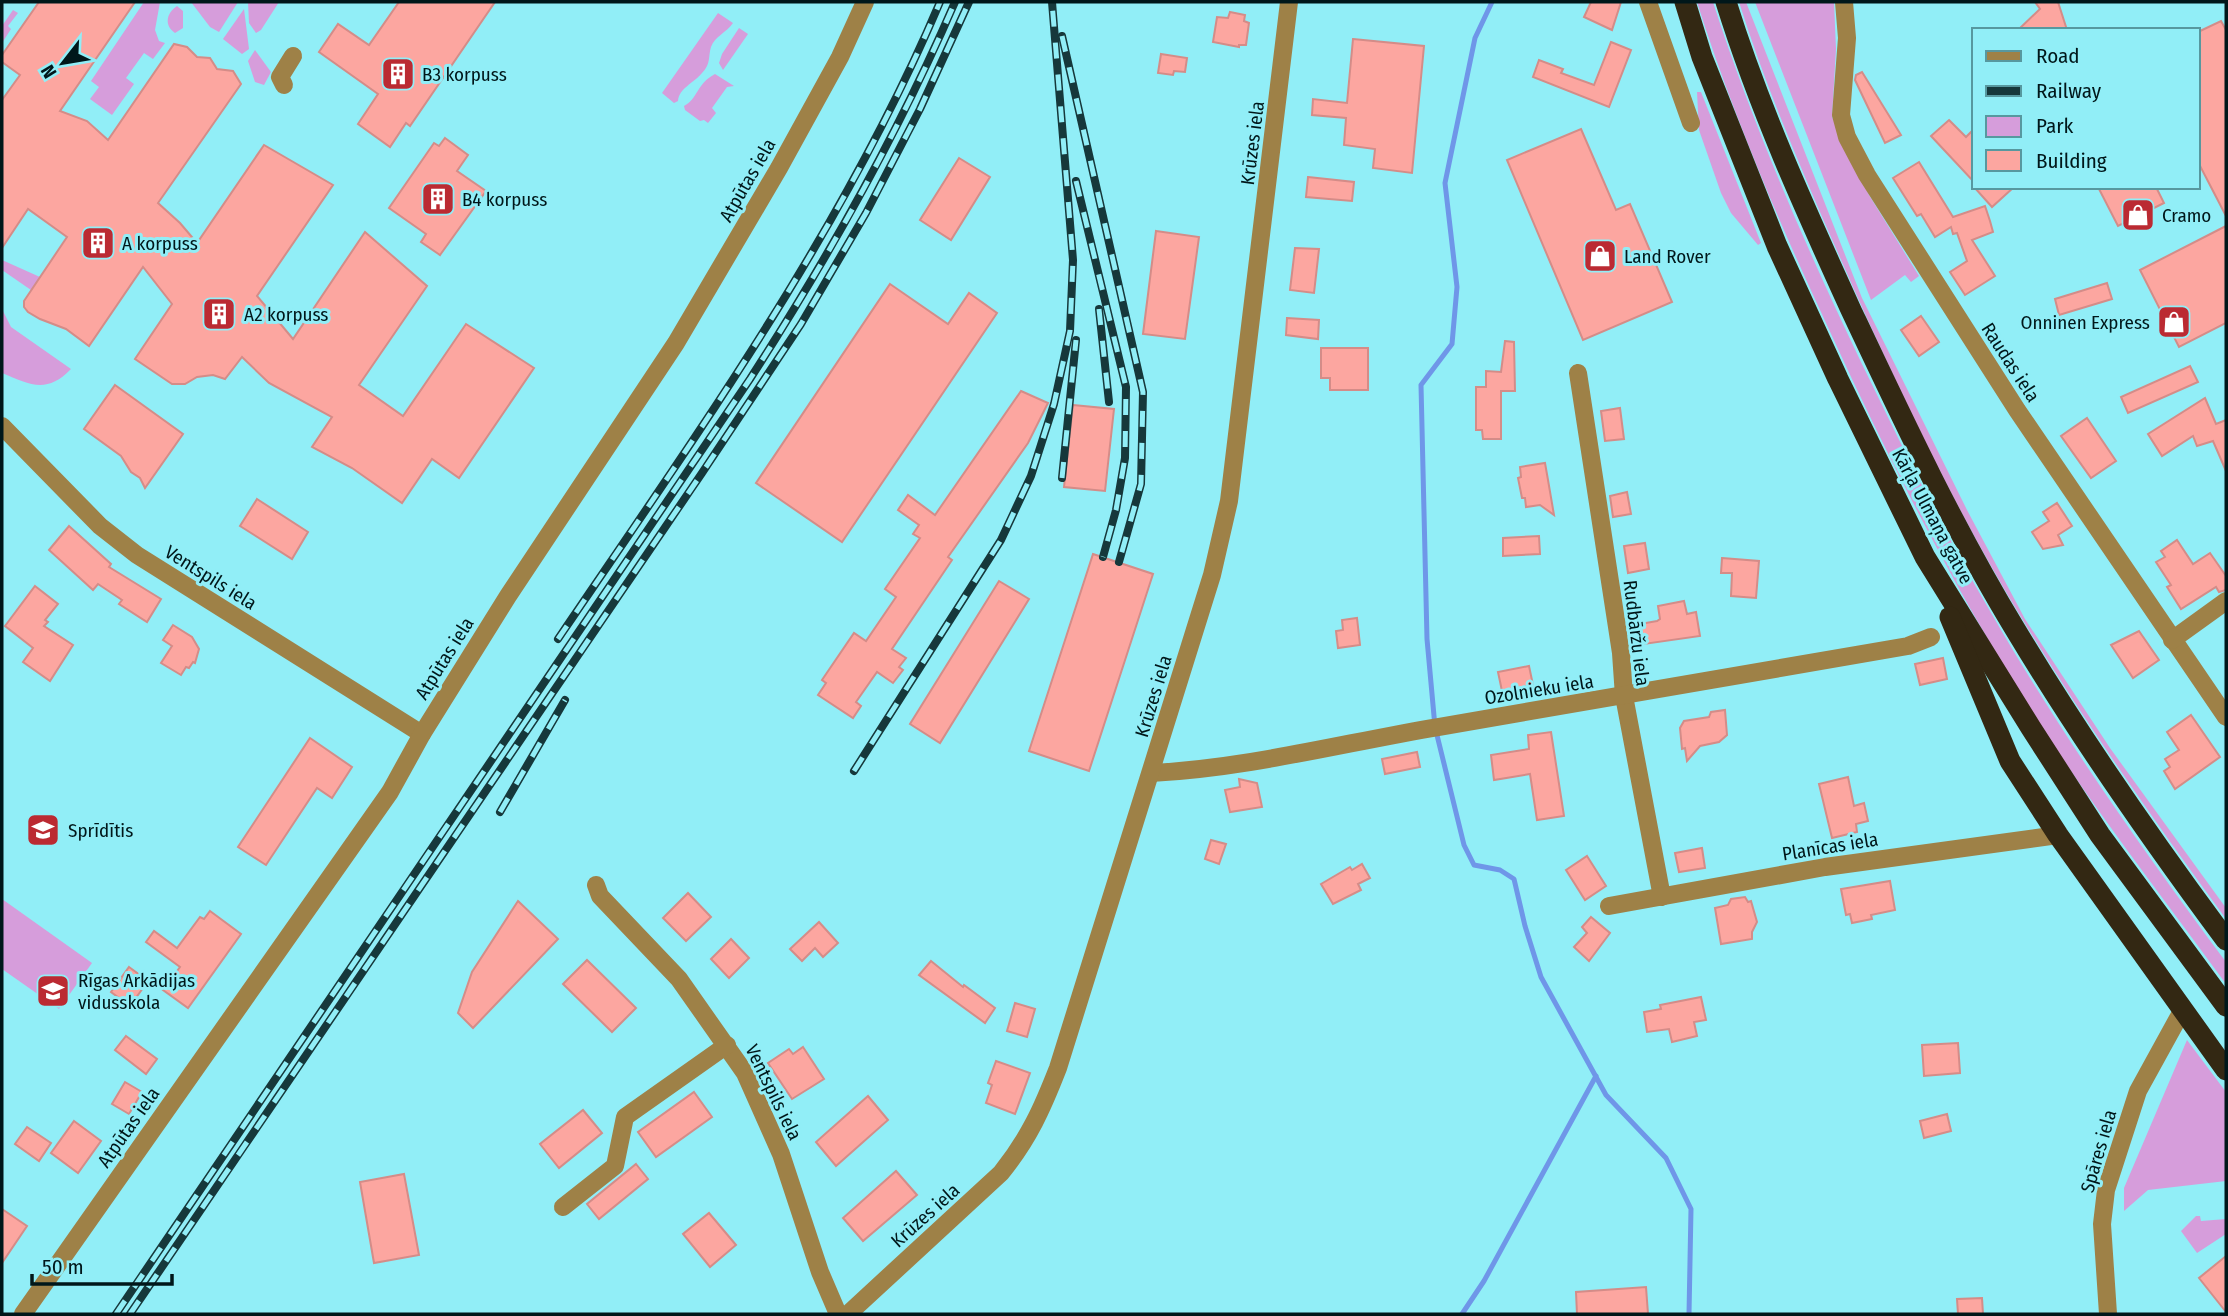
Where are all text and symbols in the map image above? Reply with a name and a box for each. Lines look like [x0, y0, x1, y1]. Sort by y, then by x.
north arrow [28, 28, 98, 98]
legend [1972, 28, 2200, 189]
text: Road [2036, 43, 2080, 69]
building icon: B3 korpuss [379, 55, 417, 93]
text: N [36, 61, 62, 82]
place label: B3 korpuss [422, 63, 507, 86]
text: Railway [2036, 78, 2102, 104]
street label: Krūzes iela [1236, 100, 1269, 186]
text: Park [2036, 113, 2074, 139]
street label: Atpūtas iela [714, 134, 781, 226]
text: Building [2036, 148, 2107, 174]
building icon: B4 korpuss [419, 180, 457, 218]
place label: B4 korpuss [462, 188, 547, 211]
shop icon: Cramo [2119, 196, 2157, 234]
place label: Cramo [2162, 204, 2211, 227]
building icon: A korpuss [79, 224, 117, 262]
place label: A korpuss [122, 232, 198, 255]
shop icon: Land Rover [1581, 237, 1619, 275]
place label: Land Rover [1624, 245, 1711, 268]
building icon: A2 korpuss [200, 295, 238, 333]
place label: A2 korpuss [244, 303, 328, 326]
shop icon: Onninen Express [2155, 303, 2193, 341]
place label: Onninen Express [2021, 311, 2150, 334]
street label: Raudas iela [1976, 318, 2045, 406]
street label: Kārļa Ulmaņa gatve [1887, 444, 1978, 588]
street label: Ventspils iela [161, 540, 261, 615]
street label: Rudbāržu iela [1619, 579, 1654, 687]
street label: Atpūtas iela [410, 613, 479, 704]
street label: Krūzes iela [1130, 652, 1177, 740]
street label: Ozolnieku iela [1483, 670, 1595, 709]
school or university icon: Sprīdītis [24, 811, 62, 849]
place label: Sprīdītis [68, 819, 133, 842]
street label: Planīcas iela [1780, 828, 1880, 865]
place label: Rīgas Arkādijas vidusskola [78, 969, 195, 1014]
school or university icon: Rīgas Arkādijas vidusskola [34, 972, 72, 1010]
street label: Ventspils iela [740, 1041, 807, 1144]
street label: Atpūtas iela [92, 1083, 164, 1172]
street label: Spāres iela [2076, 1107, 2121, 1195]
street label: Krūzes iela [886, 1179, 964, 1252]
scale bar [32, 1242, 172, 1286]
text: 50 m [42, 1254, 84, 1280]

